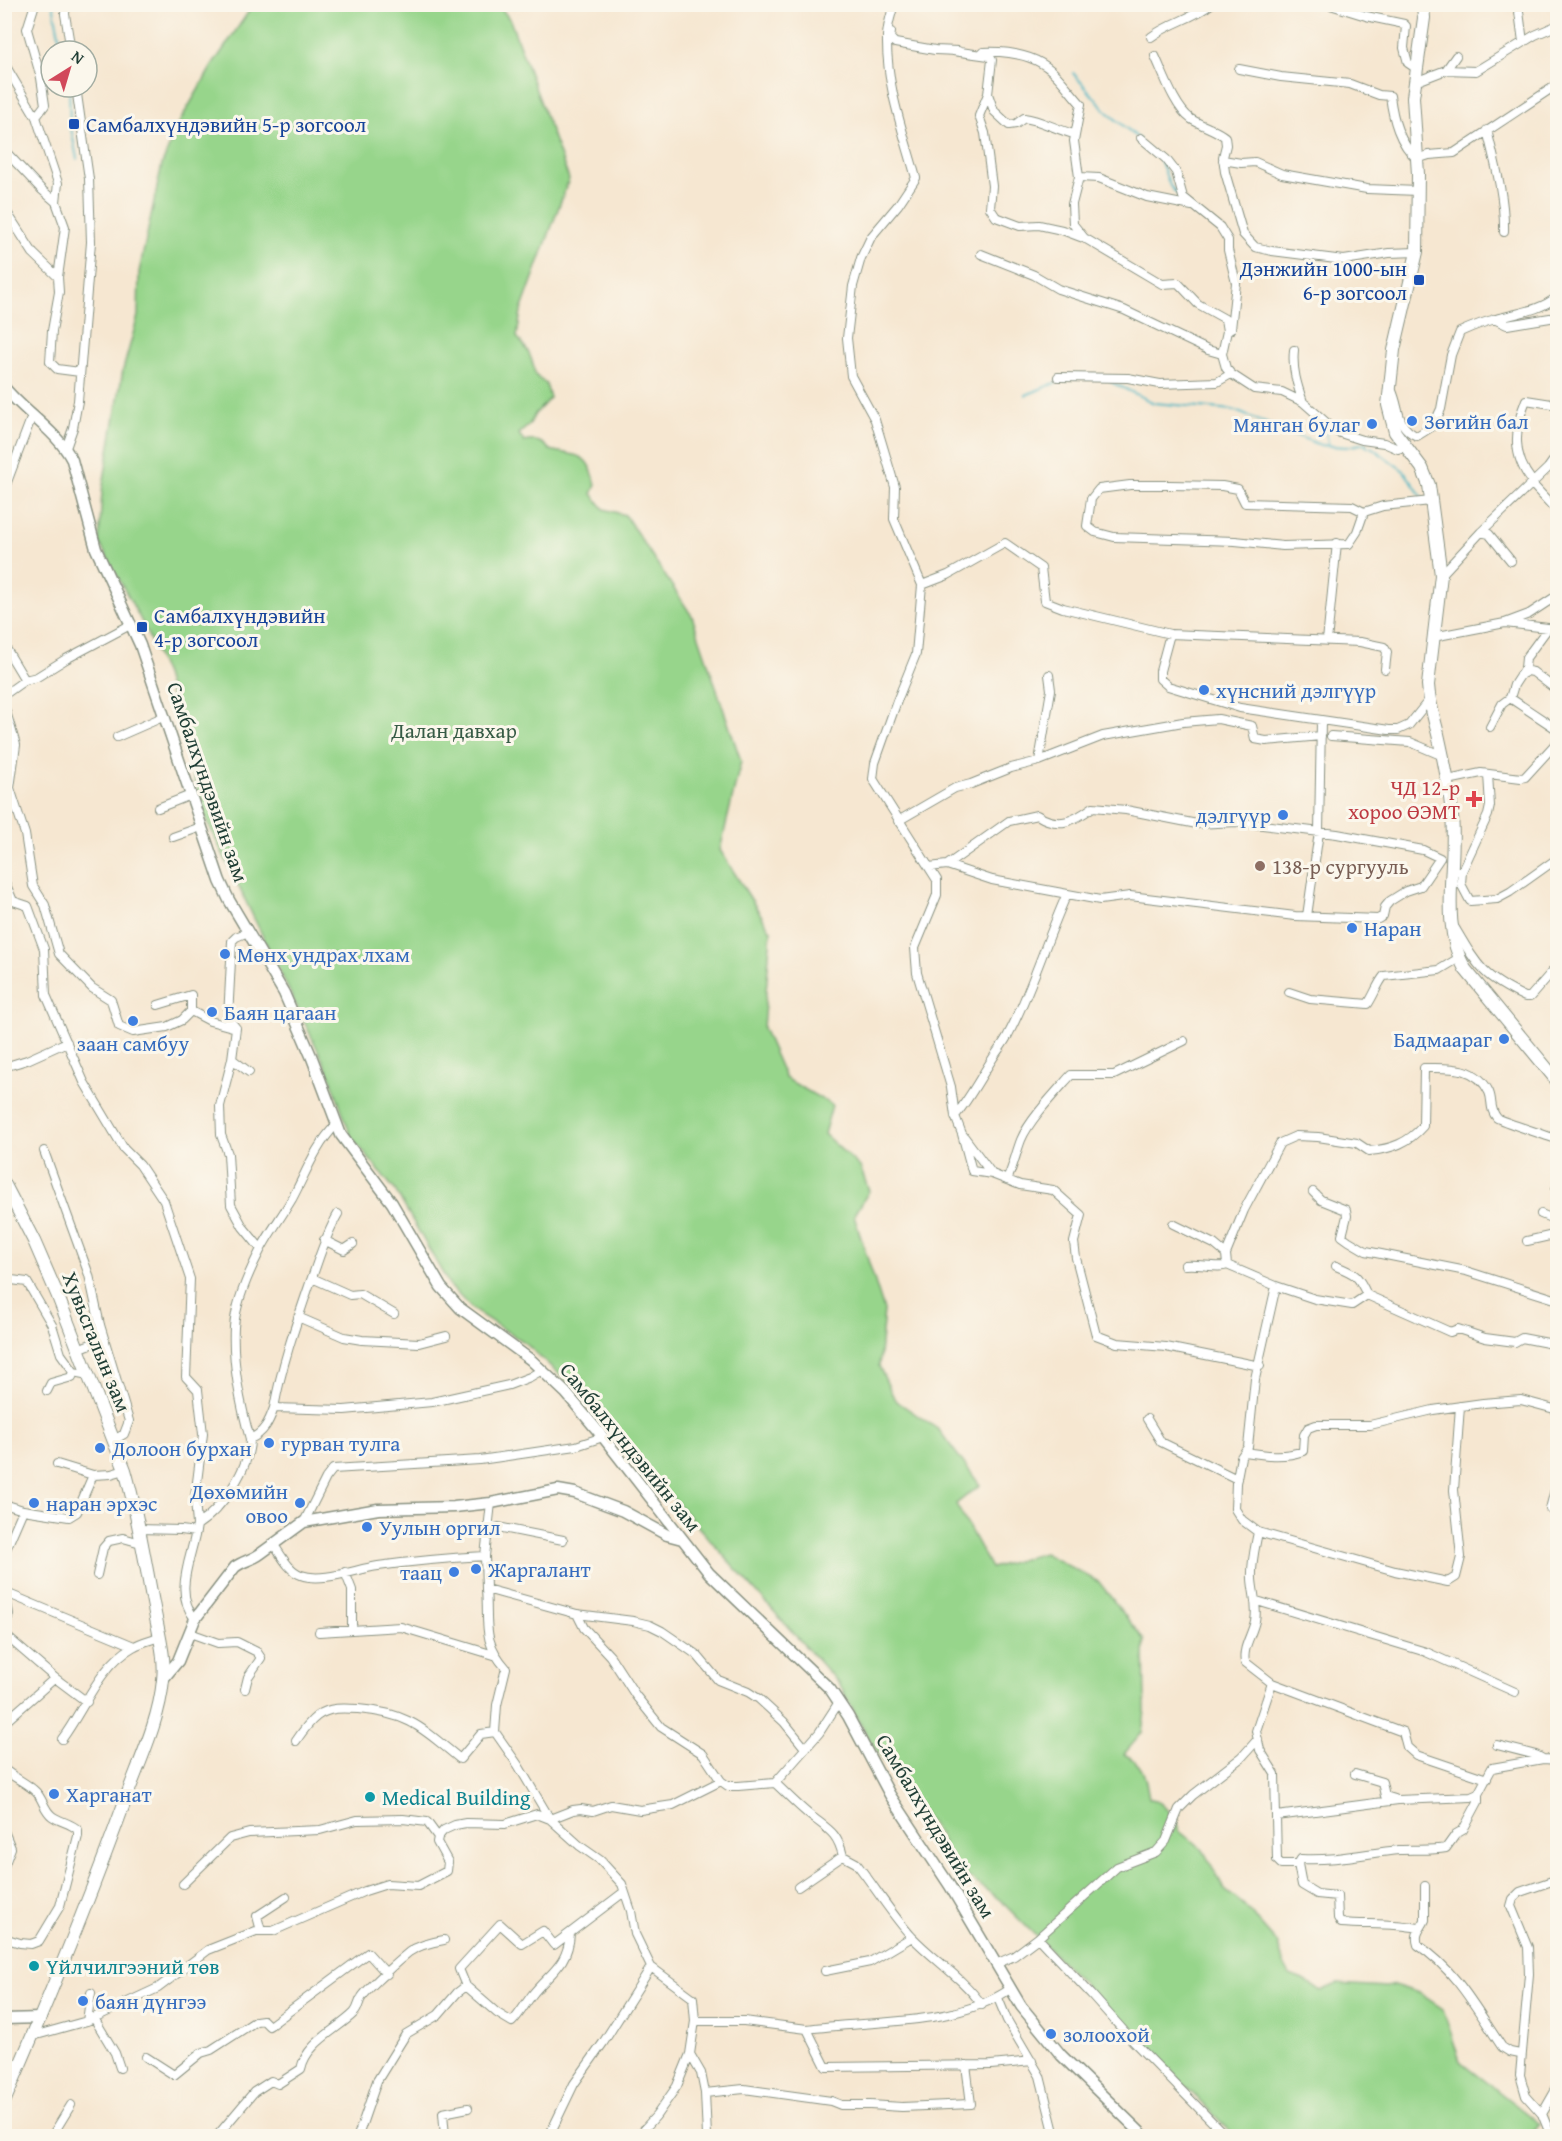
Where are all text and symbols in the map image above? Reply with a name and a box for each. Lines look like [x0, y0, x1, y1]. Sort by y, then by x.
north arrow [39, 39, 99, 99]
text: N [67, 44, 90, 70]
place label: Самбалхүндэвийн 5-р зогсоол [86, 109, 367, 140]
marker: Самбалхүндэвийн 5-р зогсоол [67, 117, 81, 131]
place label: Дэнжийн 1000-ын 6-р зогсоол [1239, 253, 1407, 308]
marker: Дэнжийн 1000-ын 6-р зогсоол [1412, 273, 1426, 287]
place label: Зөгийн бал [1424, 406, 1529, 437]
place label: Мянган булаг [1233, 409, 1360, 440]
marker: Зөгийн бал [1405, 414, 1419, 428]
marker: Мянган булаг [1365, 417, 1379, 431]
place label: Самбалхүндэвийн 4-р зогсоол [154, 600, 325, 655]
marker: Самбалхүндэвийн 4-р зогсоол [135, 620, 149, 634]
place label: хүнсний дэлгүүр [1216, 675, 1376, 706]
street label: Самбалхүндэвийн зам [159, 678, 257, 886]
marker: хүнсний дэлгүүр [1197, 683, 1211, 697]
park label: Далан давхар [390, 715, 517, 746]
place label: ЧД 12-р хороо ӨЭМТ [1348, 772, 1460, 827]
marker: ЧД 12-р хороо ӨЭМТ [1465, 790, 1483, 808]
place label: дэлгүүр [1196, 800, 1271, 831]
marker: дэлгүүр [1276, 808, 1290, 822]
place label: 138-р сургууль [1272, 851, 1409, 882]
marker: 138-р сургууль [1253, 859, 1267, 873]
place label: Наран [1364, 913, 1421, 944]
marker: Наран [1345, 921, 1359, 935]
place label: Мөнх ундрах лхам [237, 939, 410, 970]
marker: Мөнх ундрах лхам [218, 947, 232, 961]
place label: Баян цагаан [224, 997, 336, 1028]
marker: Баян цагаан [205, 1005, 219, 1019]
marker: заан самбуу [126, 1014, 140, 1028]
place label: Бадмаараг [1393, 1024, 1492, 1055]
place label: заан самбуу [77, 1028, 189, 1059]
marker: Бадмаараг [1497, 1032, 1511, 1046]
street label: Хувьсгалын зам [55, 1267, 139, 1417]
street label: Самбалхүндэвийн зам [553, 1356, 709, 1538]
place label: гурван тулга [281, 1428, 400, 1459]
place label: Долоон бурхан [111, 1433, 252, 1464]
marker: гурван тулга [262, 1436, 276, 1450]
marker: Долоон бурхан [93, 1441, 107, 1455]
place label: Дөхөмийн овоо [189, 1476, 288, 1531]
place label: наран эрхэс [46, 1488, 157, 1519]
marker: наран эрхэс [27, 1496, 41, 1510]
marker: Дөхөмийн овоо [293, 1496, 307, 1510]
place label: Уулын оргил [379, 1512, 501, 1543]
marker: Уулын оргил [360, 1520, 374, 1534]
place label: Жаргалант [487, 1554, 591, 1585]
place label: таац [400, 1557, 442, 1588]
marker: Жаргалант [469, 1562, 483, 1576]
marker: таац [447, 1565, 461, 1579]
street label: Самбалхүндэвийн зам [869, 1728, 1003, 1924]
place label: Харганат [66, 1779, 152, 1810]
place label: Medical Building [382, 1782, 531, 1813]
marker: Харганат [47, 1787, 61, 1801]
marker: Medical Building [363, 1790, 377, 1804]
place label: Үйлчилгээний төв [46, 1951, 219, 1982]
marker: Үйлчилгээний төв [27, 1959, 41, 1973]
place label: баян дүнгээ [95, 1986, 207, 2017]
marker: баян дүнгээ [76, 1994, 90, 2008]
place label: золоохой [1063, 2019, 1150, 2050]
marker: золоохой [1044, 2027, 1058, 2041]

